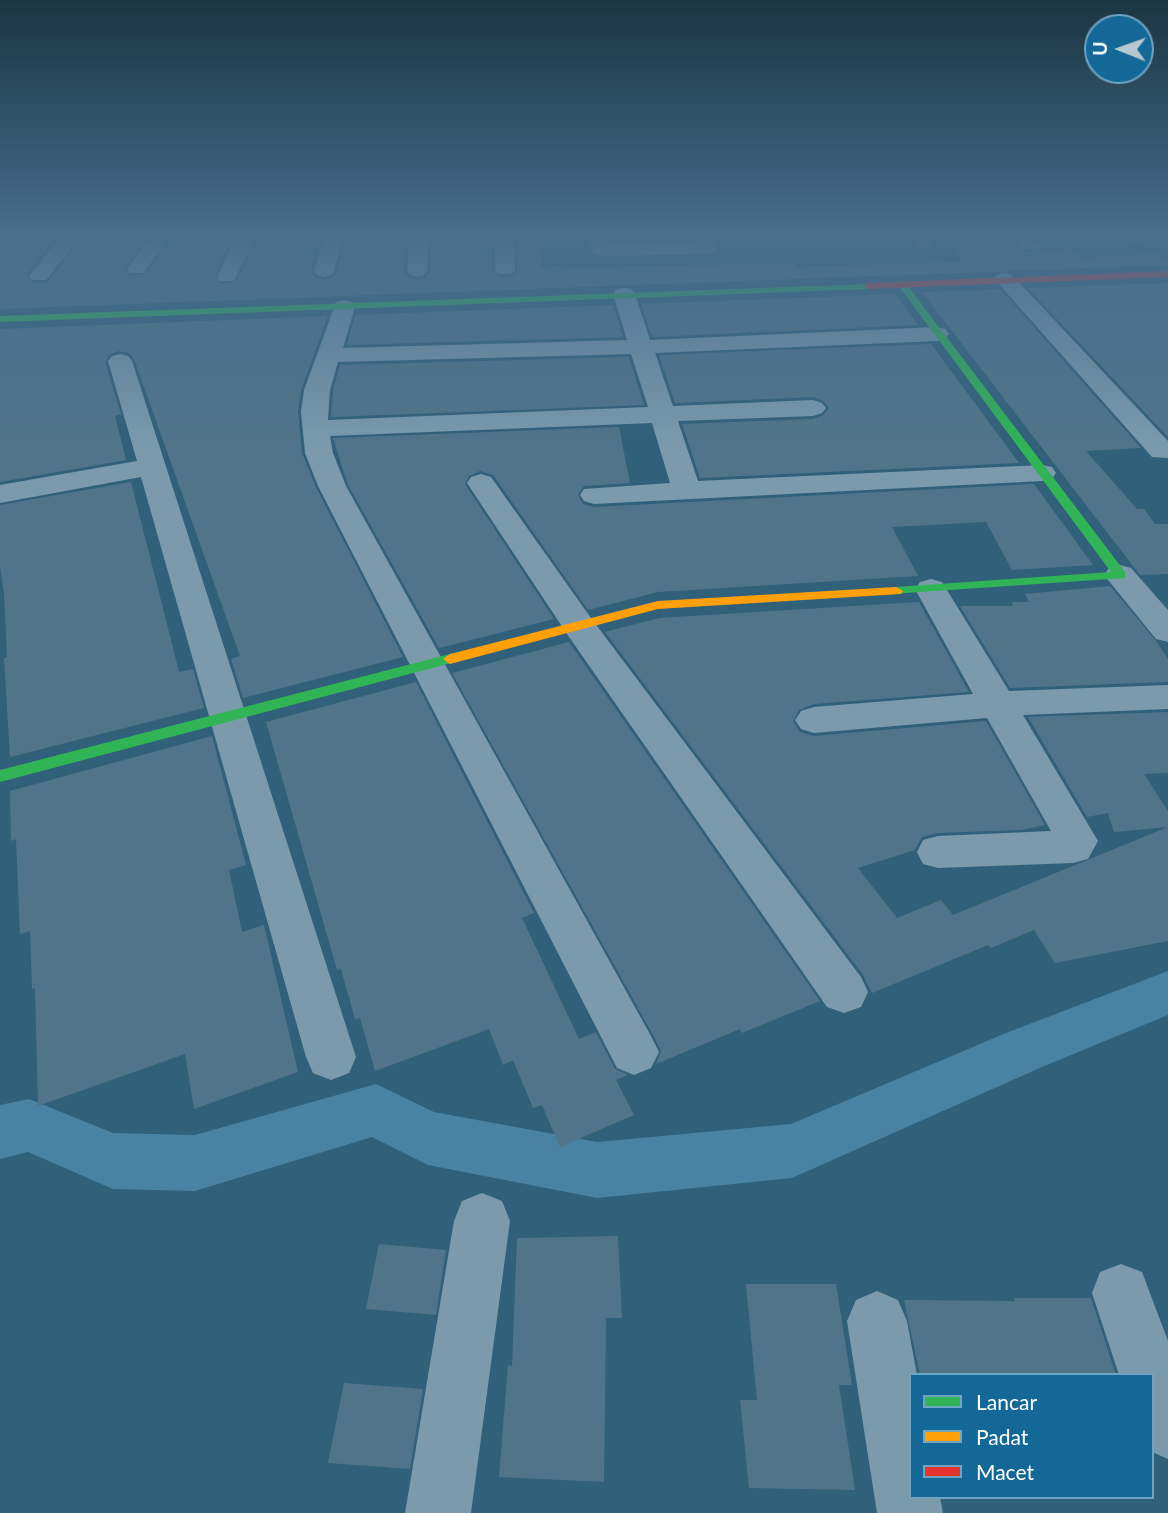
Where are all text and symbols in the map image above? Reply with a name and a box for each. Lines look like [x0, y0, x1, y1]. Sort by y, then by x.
north arrow [1084, 14, 1154, 84]
text: U [1088, 41, 1111, 56]
legend [909, 1373, 1154, 1499]
text: Lancar [976, 1389, 1037, 1414]
text: Padat [976, 1424, 1028, 1449]
text: Macet [976, 1459, 1034, 1484]

